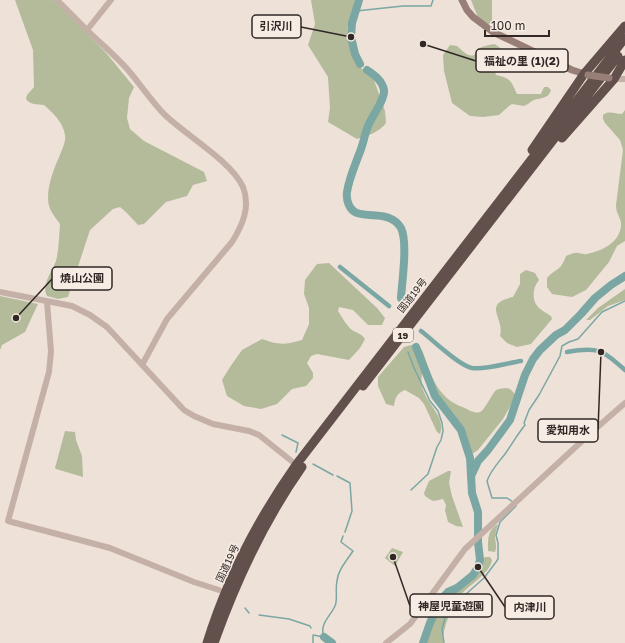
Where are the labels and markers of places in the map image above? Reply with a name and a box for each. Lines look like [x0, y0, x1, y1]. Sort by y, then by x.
callout: 引沢川 [252, 15, 301, 38]
callout: 福祉の里 (1)(2) [476, 49, 568, 72]
callout: 焼山公園 [52, 267, 112, 290]
callout: 愛知用水 [538, 419, 598, 442]
callout: 神屋児童遊園 [410, 594, 492, 617]
callout: 内津川 [505, 596, 554, 619]

